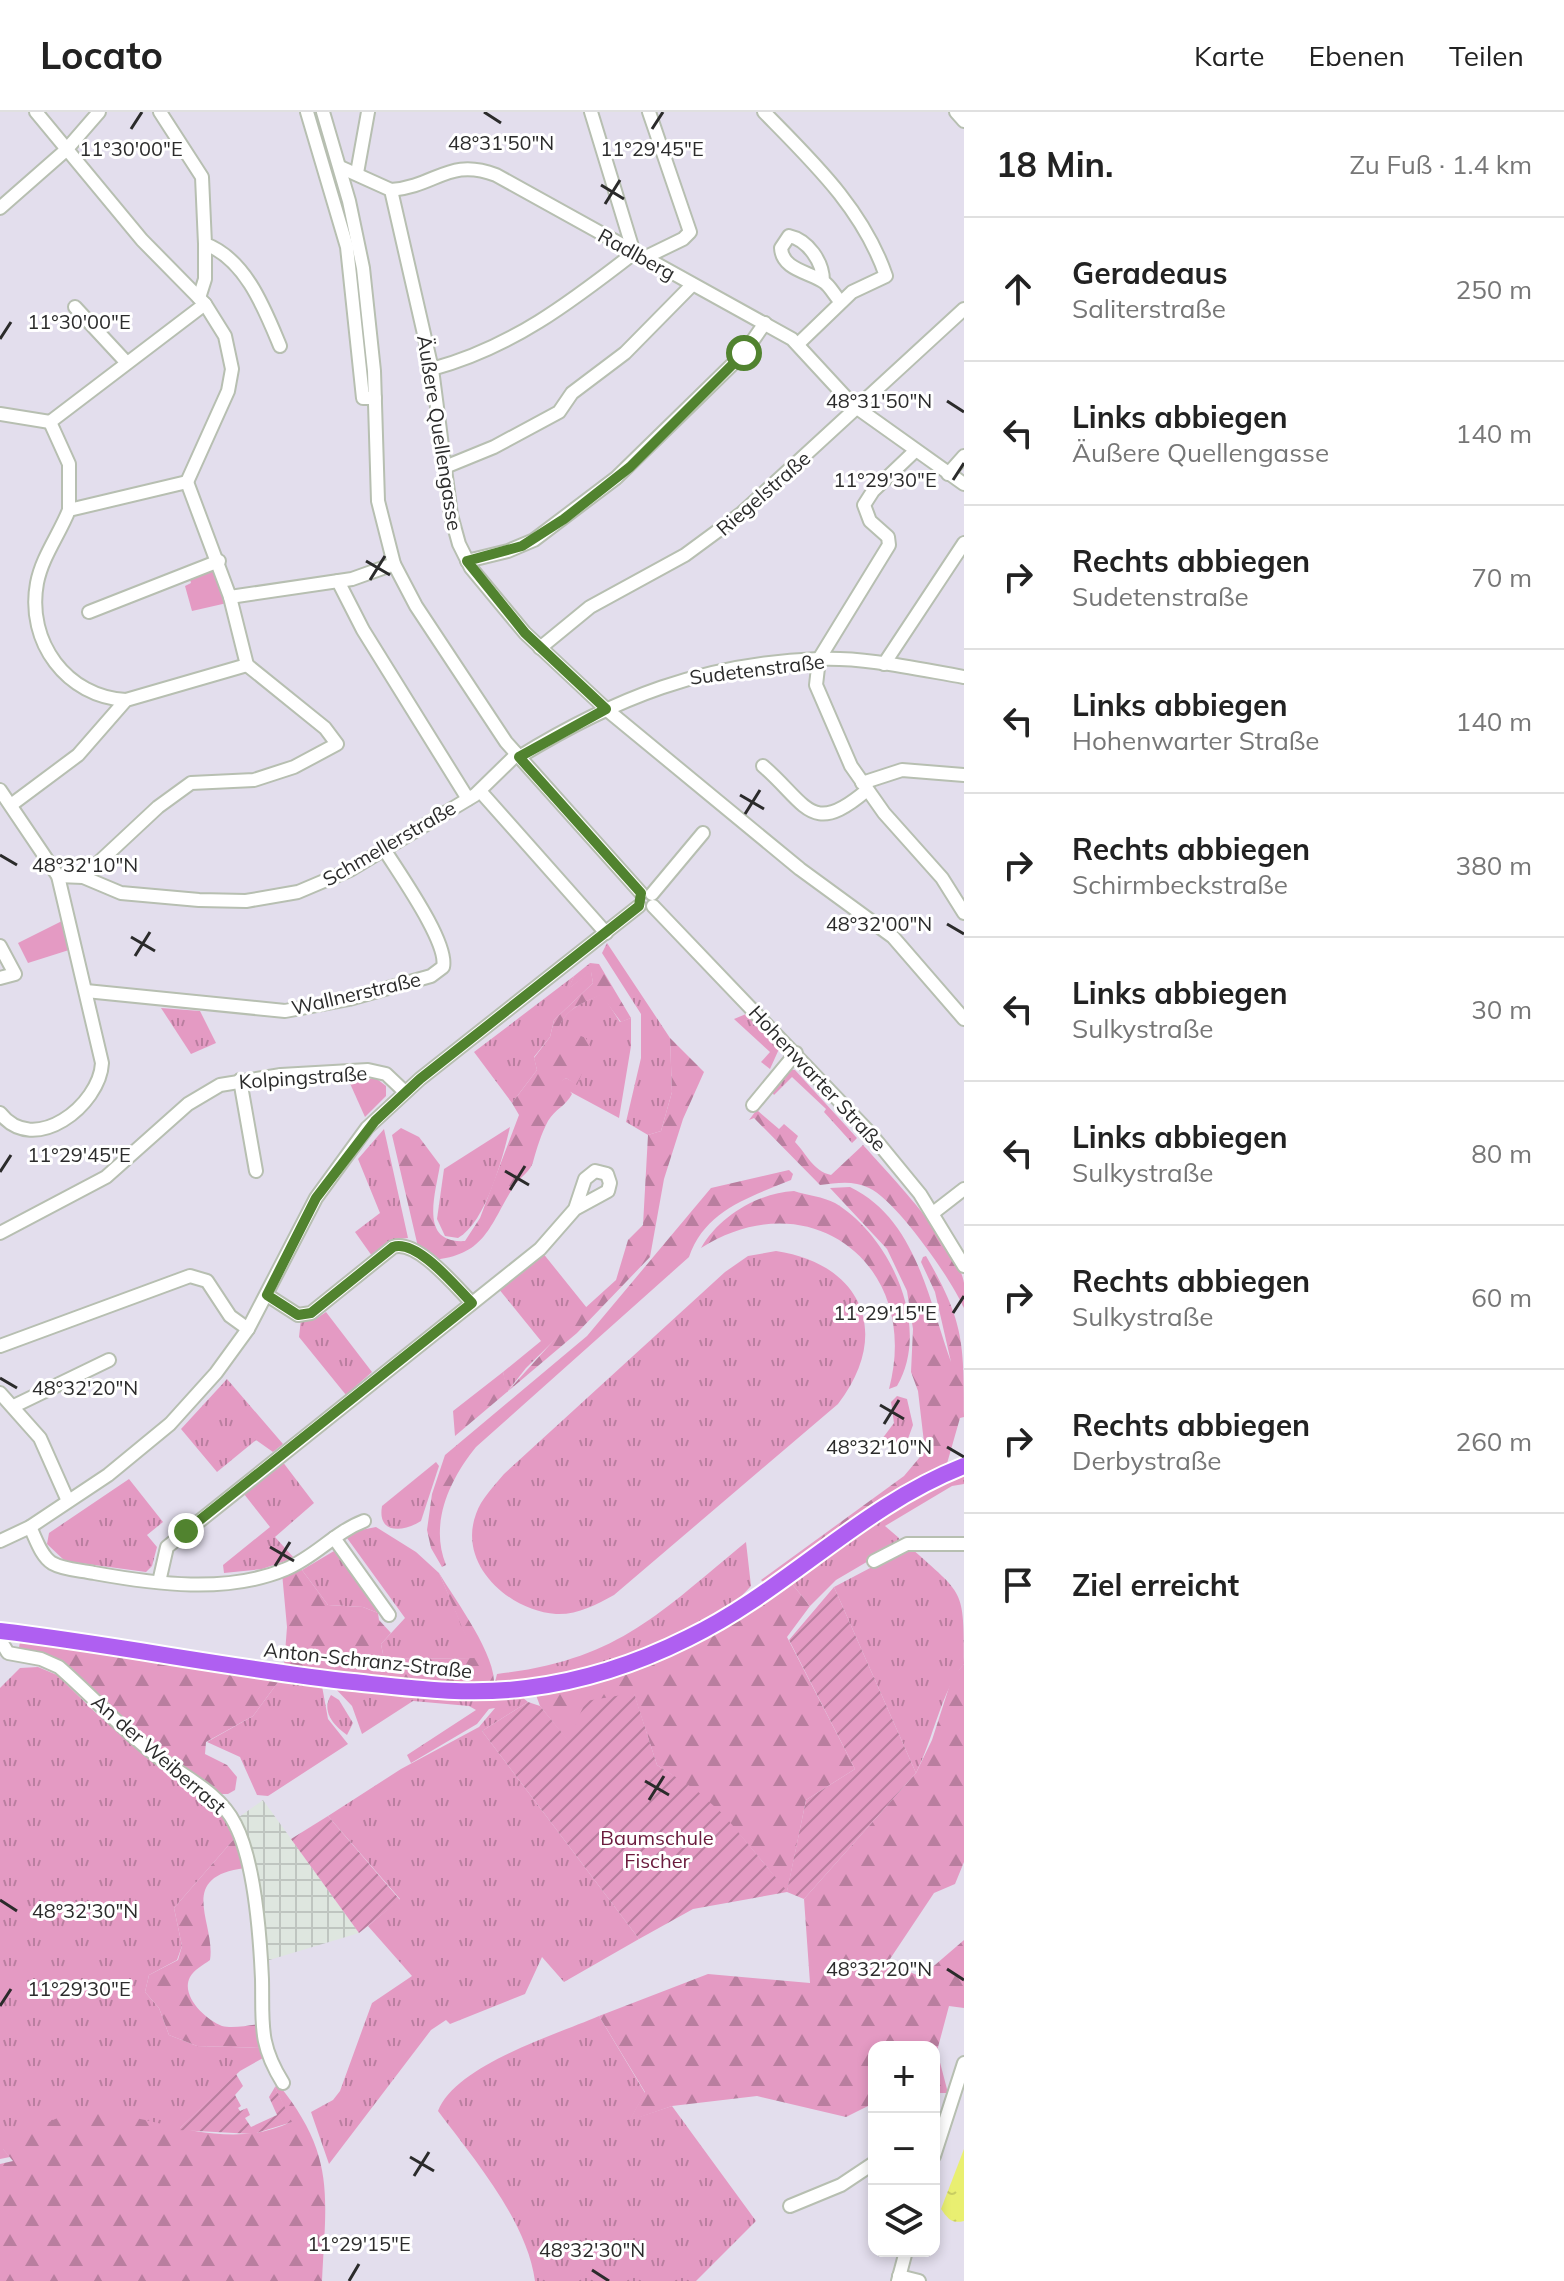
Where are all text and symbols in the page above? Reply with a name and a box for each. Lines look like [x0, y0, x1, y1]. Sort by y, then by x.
text: Locato [40, 31, 163, 79]
text: Karte [1194, 38, 1264, 73]
text: Ebenen [1308, 38, 1405, 73]
text: Teilen [1449, 38, 1524, 73]
text: 48°31'50"N [448, 130, 554, 155]
text: 11°30'00"E [79, 136, 183, 161]
text: 11°29'45"E [600, 136, 704, 161]
text: 18 Min. [996, 143, 1114, 186]
text: Zu Fuß · 1.4 km [1349, 148, 1532, 181]
street label: Radlberg [594, 223, 680, 285]
text: Geradeaus [1072, 254, 1227, 292]
icon: ahead [996, 267, 1040, 311]
text: 250 m [1456, 273, 1532, 306]
text: Saliterstraße [1072, 292, 1226, 325]
text: 11°30'00"E [27, 309, 131, 334]
street label: Äußere Quellengasse [412, 333, 468, 533]
route start [726, 335, 762, 371]
text: 48°31'50"N [826, 388, 932, 413]
text: Links abbiegen [1072, 398, 1288, 436]
icon: left [996, 411, 1040, 455]
text: 140 m [1456, 417, 1532, 450]
text: Äußere Quellengasse [1072, 436, 1329, 469]
street label: Riegelstraße [711, 445, 815, 541]
text: 11°29'30"E [833, 467, 937, 492]
text: Rechts abbiegen [1072, 542, 1310, 580]
icon: right [996, 555, 1040, 599]
text: 70 m [1471, 561, 1532, 594]
text: Sudetenstraße [1072, 580, 1249, 613]
street label: Sudetenstraße [688, 648, 826, 690]
text: Links abbiegen [1072, 686, 1288, 724]
icon: left [996, 699, 1040, 743]
text: 140 m [1456, 705, 1532, 738]
text: Hohenwarter Straße [1072, 724, 1319, 757]
street label: Schmellerstraße [318, 795, 460, 891]
text: Rechts abbiegen [1072, 830, 1310, 868]
icon: right [996, 843, 1040, 887]
text: 380 m [1456, 849, 1532, 882]
text: 48°32'10"N [32, 852, 138, 877]
text: Schirmbeckstraße [1072, 868, 1288, 901]
text: 48°32'00"N [826, 911, 932, 936]
street label: Wallnerstraße [289, 966, 423, 1020]
text: Links abbiegen [1072, 974, 1288, 1012]
icon: left [996, 987, 1040, 1031]
text: 30 m [1471, 993, 1532, 1026]
street label: Hohenwarter Straße [744, 1000, 892, 1156]
text: Sulkystraße [1072, 1012, 1213, 1045]
street label: Kolpingstraße [238, 1060, 368, 1094]
text: Links abbiegen [1072, 1118, 1288, 1156]
icon: left [996, 1131, 1040, 1175]
text: 80 m [1471, 1137, 1532, 1170]
text: 11°29'45"E [27, 1142, 131, 1167]
text: Sulkystraße [1072, 1156, 1213, 1189]
text: Rechts abbiegen [1072, 1262, 1310, 1300]
icon: right [996, 1275, 1040, 1319]
text: 60 m [1471, 1281, 1532, 1314]
text: 11°29'15"E [833, 1300, 937, 1325]
text: Sulkystraße [1072, 1300, 1213, 1333]
text: 48°32'20"N [32, 1375, 138, 1400]
text: Rechts abbiegen [1072, 1406, 1310, 1444]
icon: right [996, 1419, 1040, 1463]
text: 260 m [1456, 1425, 1532, 1458]
text: 48°32'10"N [826, 1434, 932, 1459]
text: Derbystraße [1072, 1444, 1221, 1477]
route end [168, 1513, 204, 1549]
icon: arrive [996, 1563, 1040, 1607]
text: Ziel erreicht [1072, 1566, 1239, 1604]
street label: Anton-Schranz-Straße [263, 1637, 473, 1683]
street label: An der Weiberrast [87, 1689, 231, 1819]
park label: Baumschule Fischer [600, 1825, 714, 1873]
text: 48°32'30"N [32, 1898, 138, 1923]
text: 48°32'20"N [826, 1956, 932, 1981]
text: 11°29'30"E [27, 1976, 131, 2001]
map controls [868, 2041, 940, 2257]
button: + [868, 2041, 940, 2113]
button: − [868, 2113, 940, 2185]
button: layers [868, 2185, 940, 2257]
text: 11°29'15"E [307, 2231, 411, 2256]
text: 48°32'30"N [539, 2237, 645, 2262]

